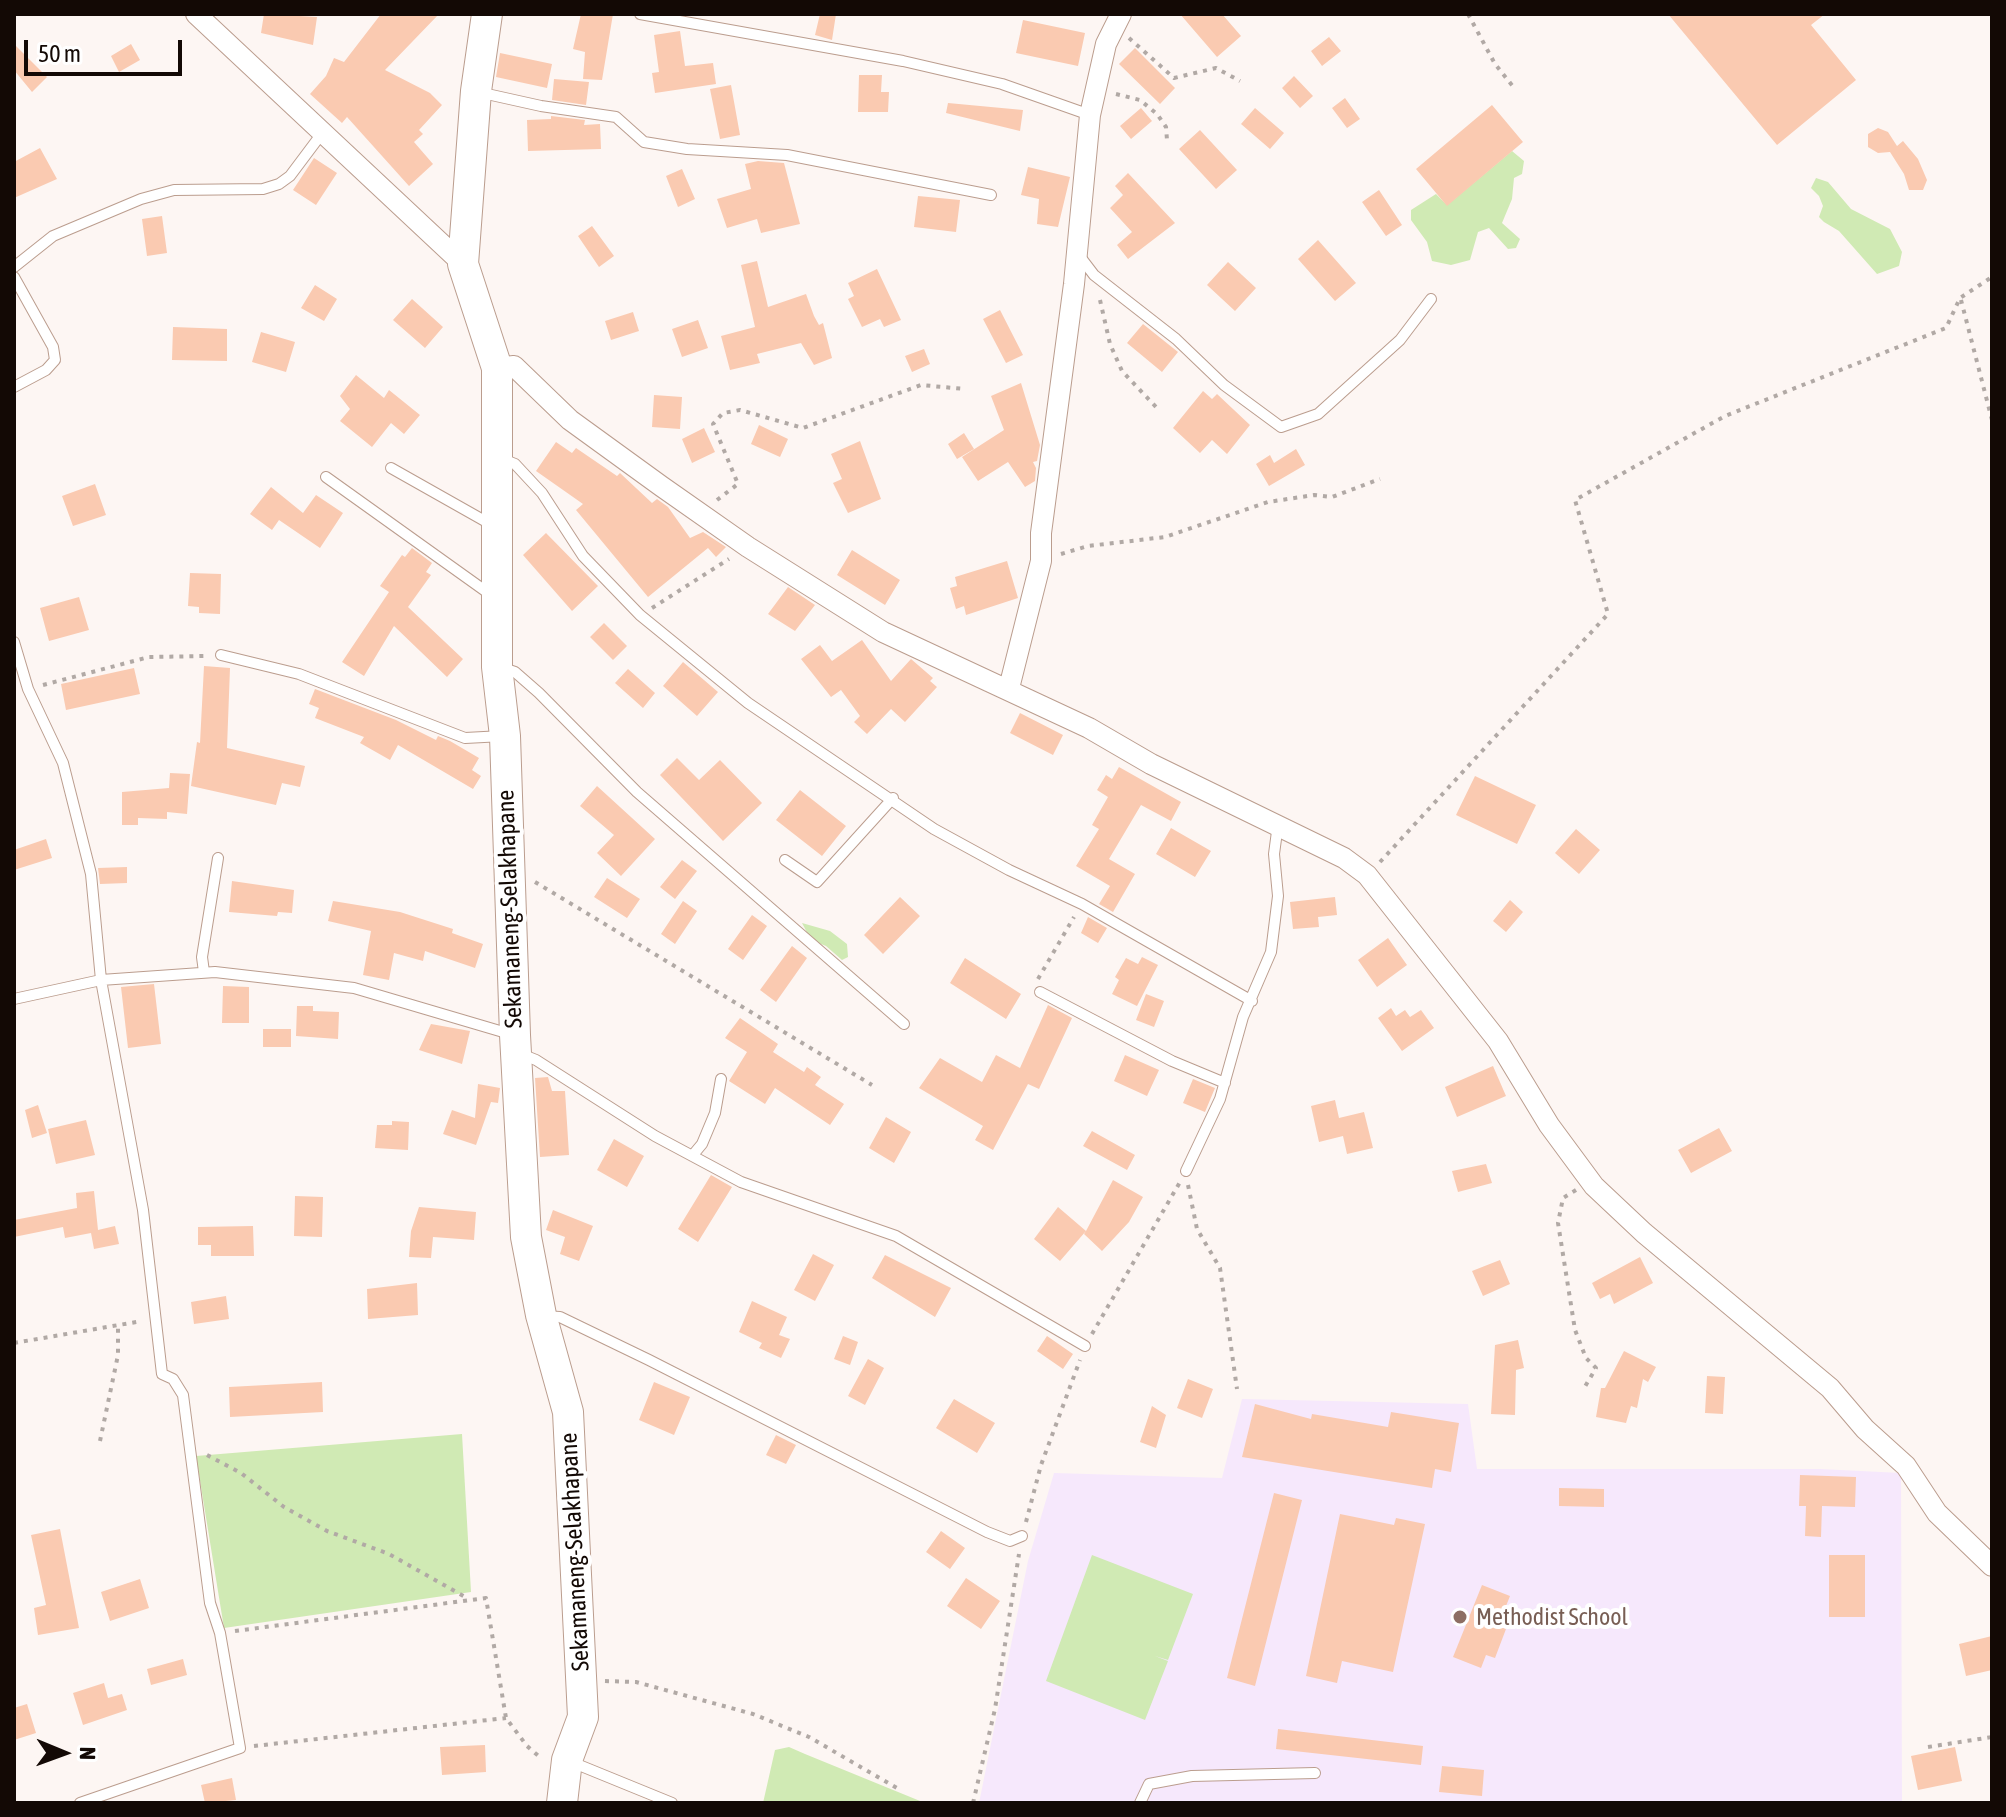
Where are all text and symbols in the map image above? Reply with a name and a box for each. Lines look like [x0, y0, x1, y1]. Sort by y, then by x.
scale bar [28, 24, 186, 74]
text: 50 m [38, 40, 81, 67]
street label: Sekamaneng-Selakhapane [491, 789, 529, 1029]
street label: Sekamaneng-Selakhapane [554, 1432, 596, 1672]
place label: Methodist School [1476, 1603, 1628, 1631]
marker: Methodist School [1451, 1608, 1469, 1626]
north arrow [24, 1713, 104, 1793]
text: N [75, 1747, 101, 1760]

